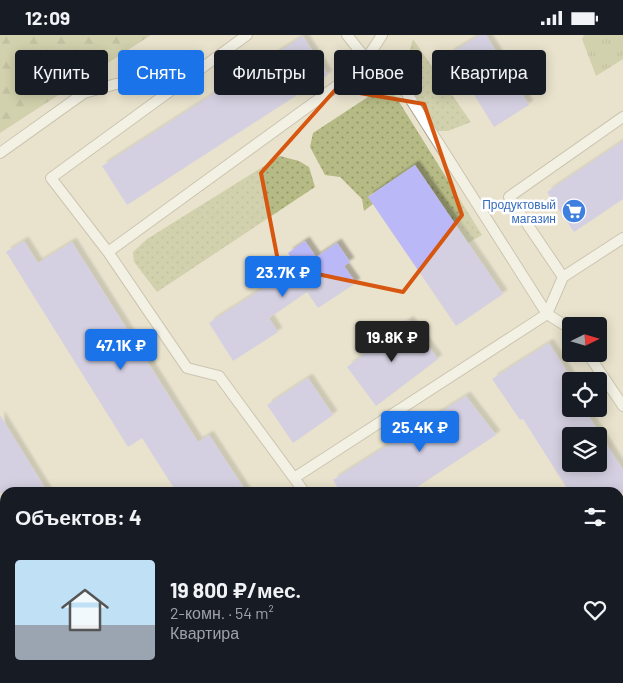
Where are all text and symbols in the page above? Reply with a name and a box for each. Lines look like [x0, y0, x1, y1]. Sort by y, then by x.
text: 12:09 [25, 6, 70, 29]
chip: Купить [15, 50, 108, 95]
chip: Снять [118, 50, 204, 95]
chip: Фильтры [214, 50, 324, 95]
chip: Новое [334, 50, 422, 95]
chip: Квартира [432, 50, 546, 95]
place label: Продуктовый магазин [482, 197, 556, 225]
supermarket icon: Продуктовый магазин [561, 198, 587, 224]
pin: 23.7K ₽ [237, 255, 329, 298]
text: 23.7K ₽ [256, 262, 310, 281]
north arrow [562, 317, 608, 363]
map controls [562, 317, 607, 472]
pin: 19.8K ₽ [346, 321, 438, 363]
text: 19.8K ₽ [366, 327, 418, 346]
pin: 47.1K ₽ [75, 329, 167, 371]
text: 47.1K ₽ [96, 335, 146, 354]
button: locate [562, 372, 607, 417]
pin: 25.4K ₽ [374, 411, 466, 453]
text: 25.4K ₽ [392, 417, 448, 436]
button: layers [562, 427, 607, 472]
icon: filters [581, 503, 609, 531]
text: Объектов: 4 [15, 504, 142, 529]
text: 19 800 ₽/мес. [170, 577, 301, 602]
icon: home [55, 580, 115, 640]
icon: heart [581, 596, 609, 624]
text: 2-комн. · 54 m² [170, 603, 274, 622]
text: Квартира [170, 623, 239, 642]

